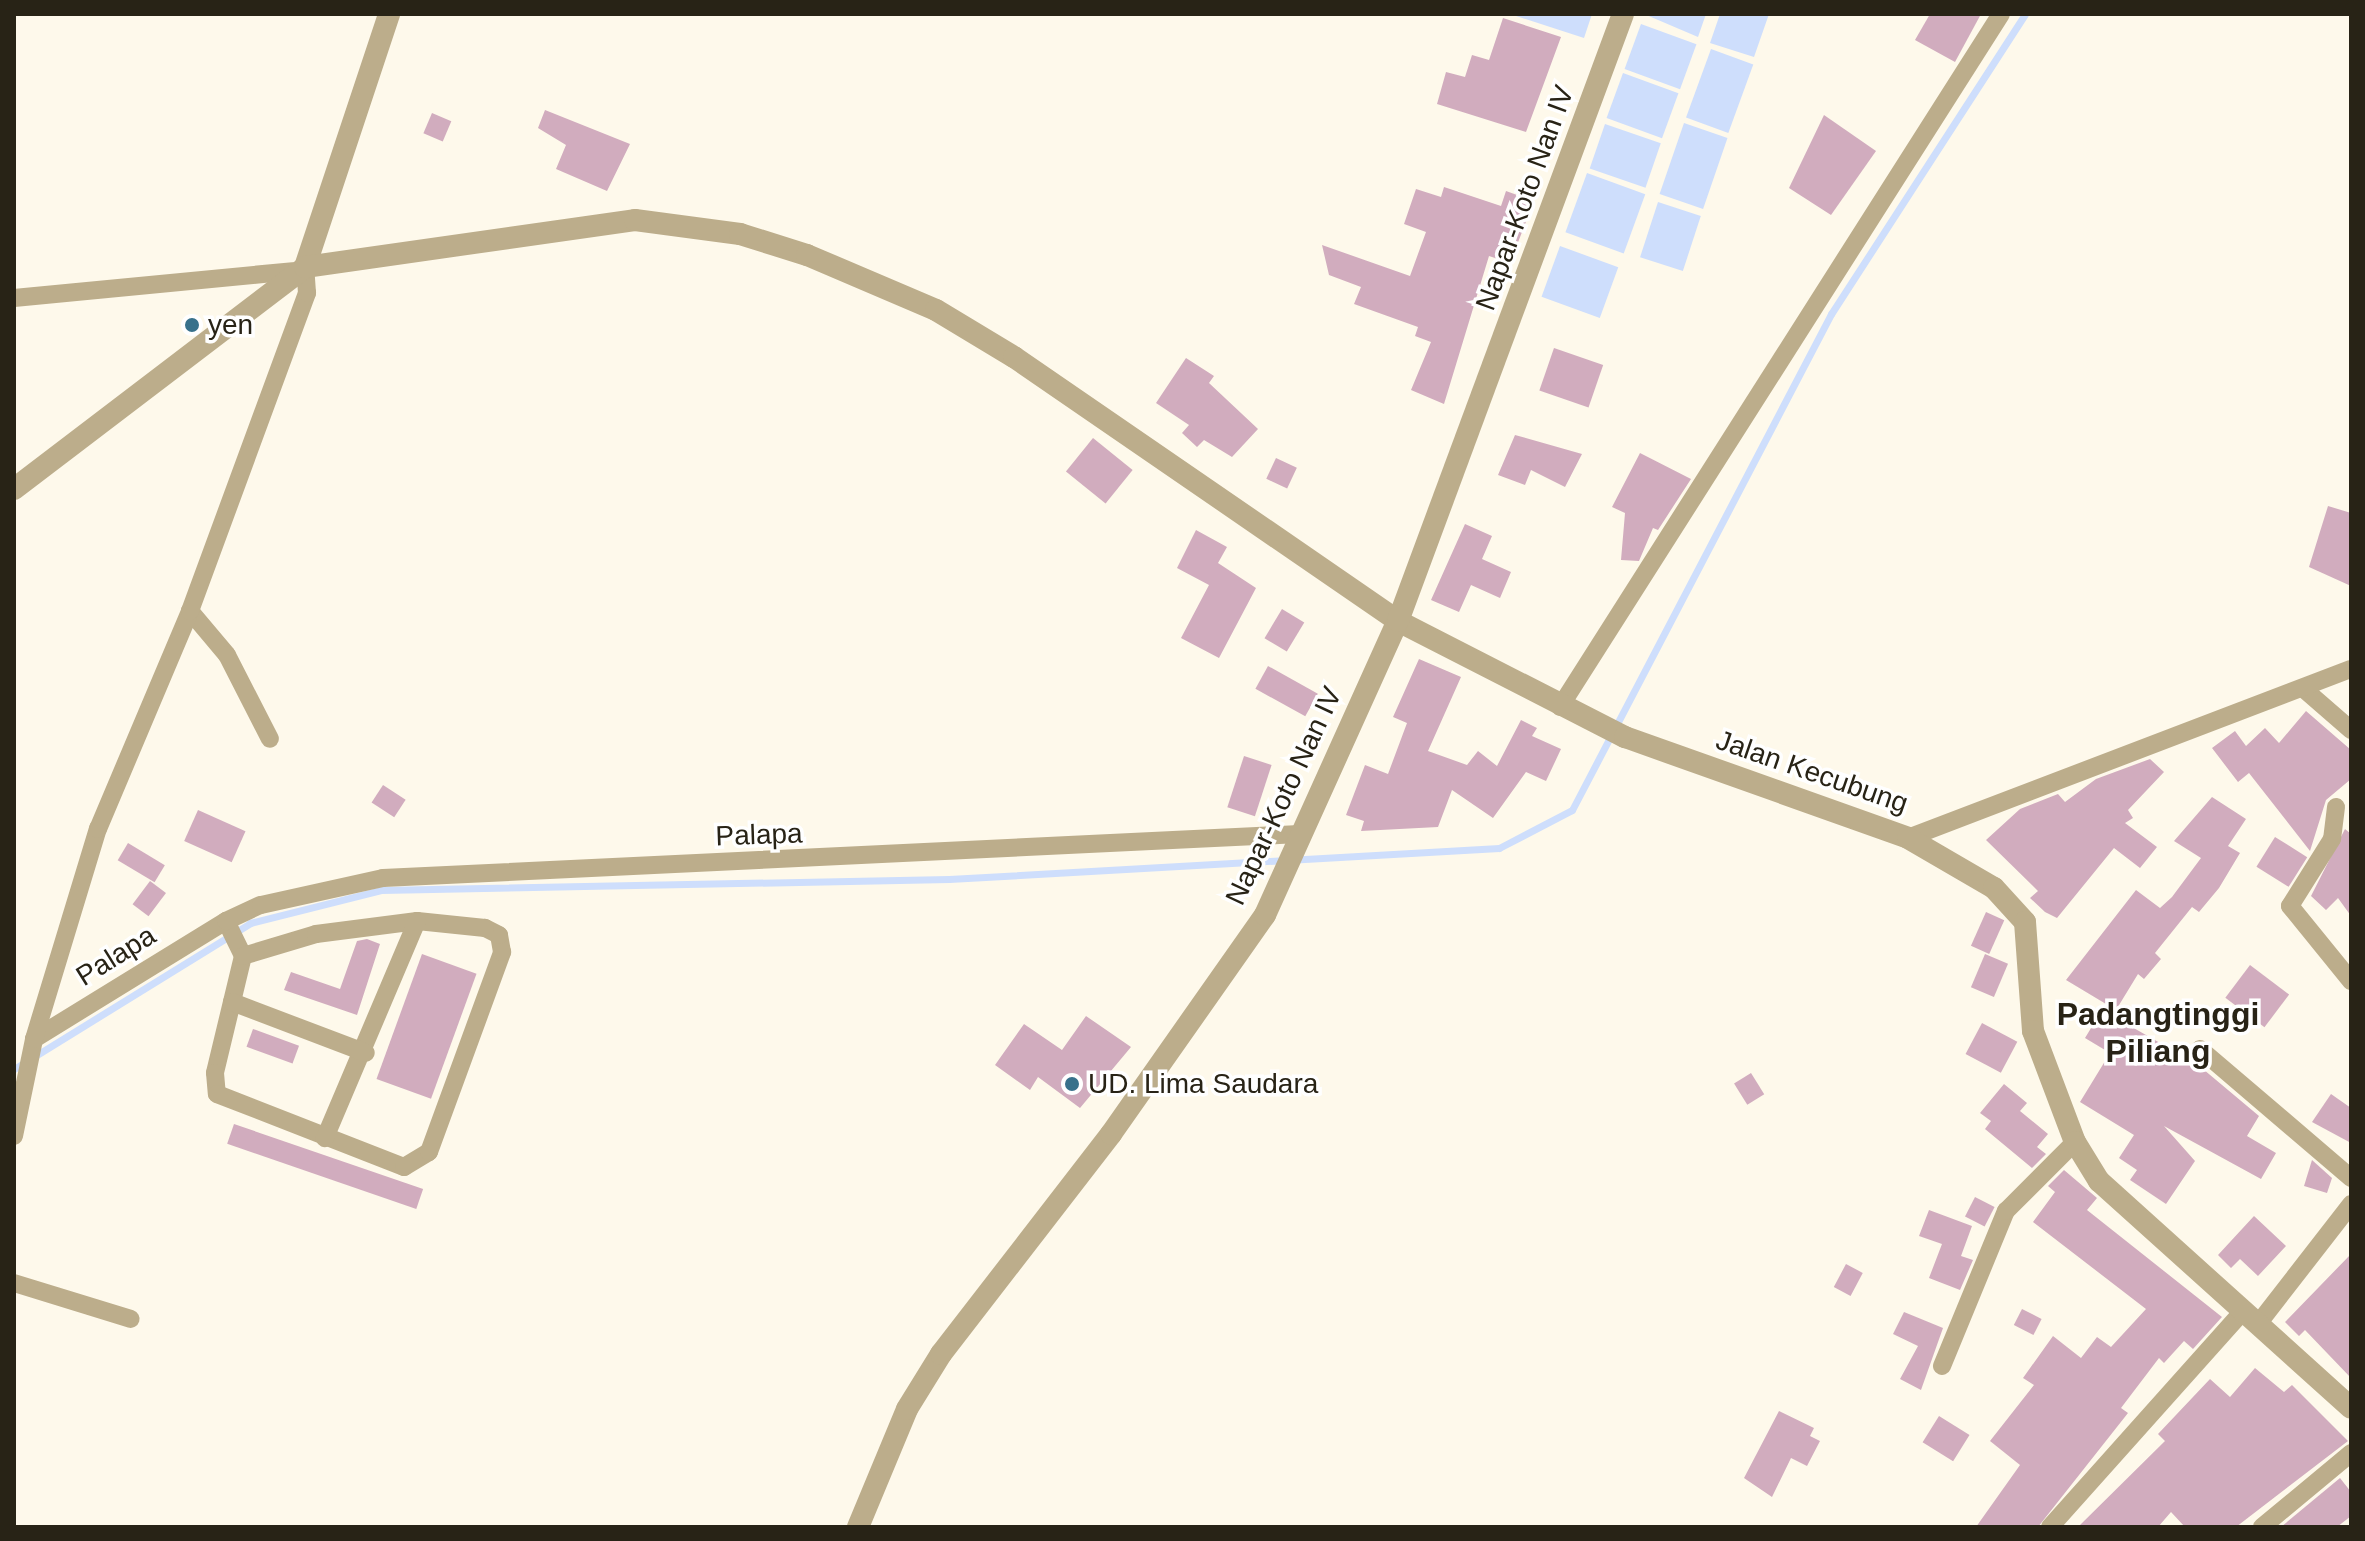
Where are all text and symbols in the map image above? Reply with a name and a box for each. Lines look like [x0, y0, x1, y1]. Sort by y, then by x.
street label: Napar-Koto Nan IV [1469, 81, 1581, 315]
place label: yen [208, 308, 253, 342]
marker: yen [183, 316, 201, 334]
street label: Napar-Koto Nan IV [1219, 682, 1349, 910]
street label: Jalan Kecubung [1712, 723, 1912, 821]
street label: Palapa [715, 817, 803, 853]
street label: Palapa [70, 919, 162, 993]
district label: Padangtinggi Piliang [2057, 996, 2259, 1071]
place label: UD. Lima Saudara [1088, 1067, 1318, 1101]
marker: UD. Lima Saudara [1063, 1075, 1081, 1093]

